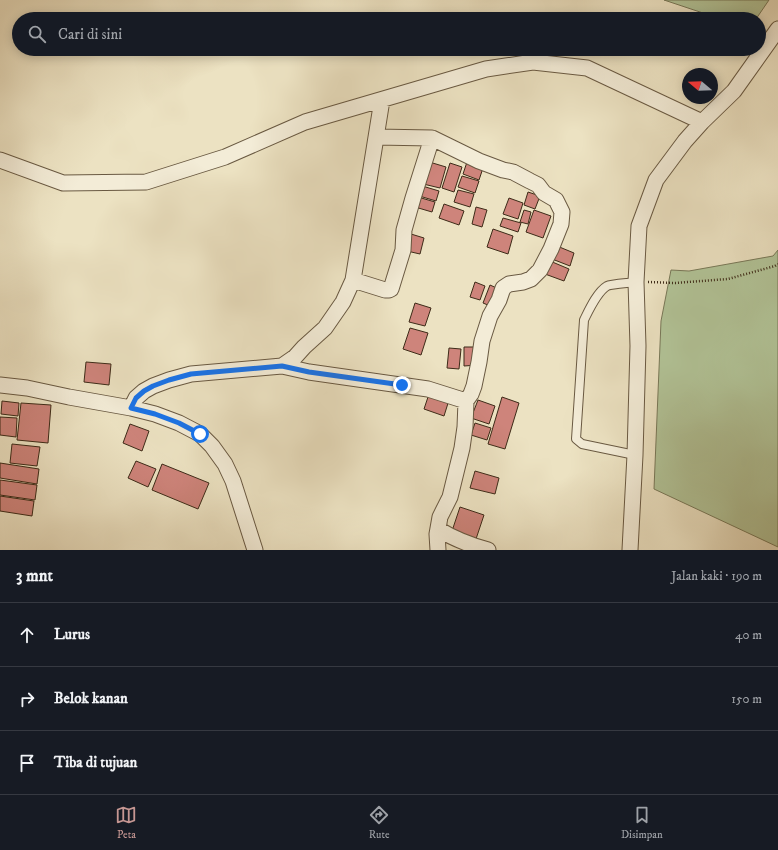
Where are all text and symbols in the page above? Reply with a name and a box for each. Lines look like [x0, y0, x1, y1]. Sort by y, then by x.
search box [12, 12, 766, 56]
icon: search [26, 23, 48, 45]
text: Cari di sini [58, 25, 122, 44]
north arrow [682, 68, 718, 104]
route end [393, 376, 411, 394]
route start [191, 425, 209, 443]
text: 3 mnt [16, 565, 53, 587]
text: Jalan kaki · 190 m [671, 568, 762, 584]
icon: ahead [16, 624, 38, 646]
text: Lurus [54, 625, 90, 644]
text: 40 m [735, 627, 762, 643]
icon: right [16, 688, 38, 710]
text: Belok kanan [54, 689, 128, 708]
text: 150 m [731, 691, 762, 707]
icon: arrive [16, 752, 38, 774]
text: Tiba di tujuan [54, 753, 137, 772]
tab: Peta [115, 804, 137, 842]
tab: Rute [368, 804, 390, 842]
tab: Disimpan [621, 804, 663, 842]

